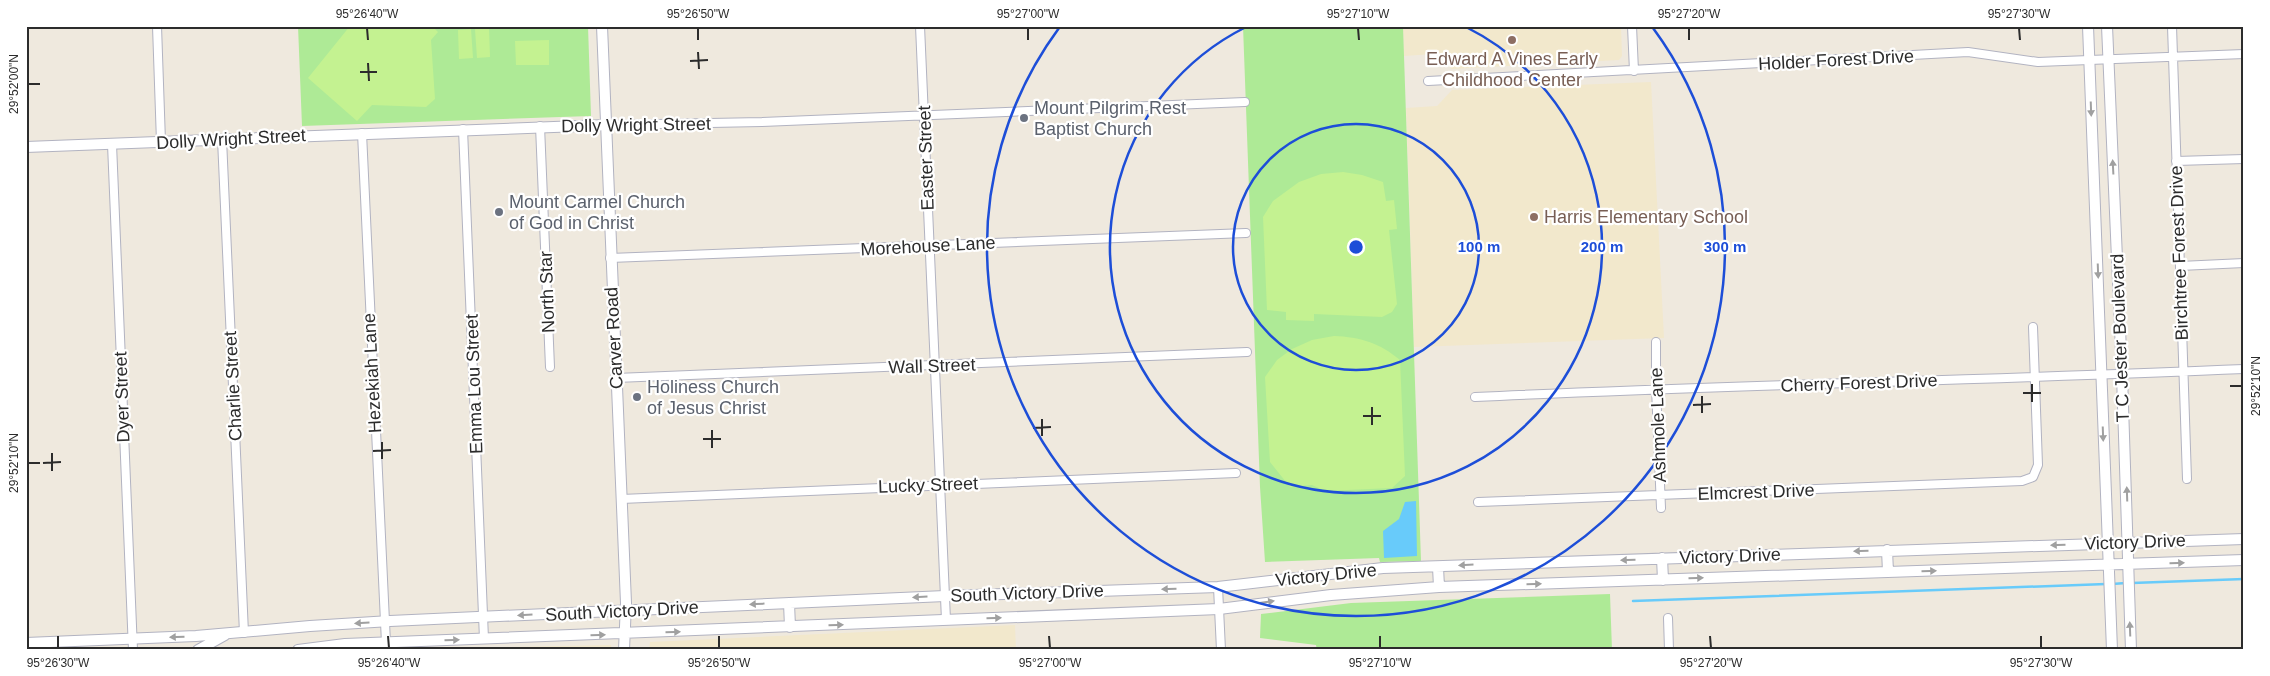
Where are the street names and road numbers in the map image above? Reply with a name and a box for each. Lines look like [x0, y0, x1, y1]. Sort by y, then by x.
street label: Holder Forest Drive [1758, 46, 1914, 74]
street label: Easter Street [914, 105, 938, 211]
street label: Dolly Wright Street [561, 114, 711, 136]
street label: Dolly Wright Street [156, 125, 306, 153]
street label: Birchtree Forest Drive [2166, 165, 2192, 341]
street label: Morehouse Lane [860, 232, 996, 260]
street label: North Star [536, 251, 558, 333]
street label: T C Jester Boulevard [2107, 253, 2133, 423]
street label: Carver Road [601, 287, 627, 389]
street label: Hezekiah Lane [359, 313, 385, 433]
street label: Emma Lou Street [462, 314, 486, 454]
street label: Charlie Street [220, 331, 246, 441]
street label: Dyer Street [110, 351, 134, 443]
street label: Wall Street [888, 354, 976, 378]
street label: Ashmole Lane [1646, 367, 1670, 483]
street label: Cherry Forest Drive [1780, 370, 1938, 396]
street label: Lucky Street [878, 473, 978, 497]
street label: Elmcrest Drive [1697, 480, 1815, 504]
street label: Victory Drive [2084, 530, 2186, 554]
street label: Victory Drive [1679, 544, 1781, 568]
street label: Victory Drive [1274, 560, 1378, 590]
street label: South Victory Drive [950, 580, 1104, 606]
street label: South Victory Drive [545, 597, 699, 625]

